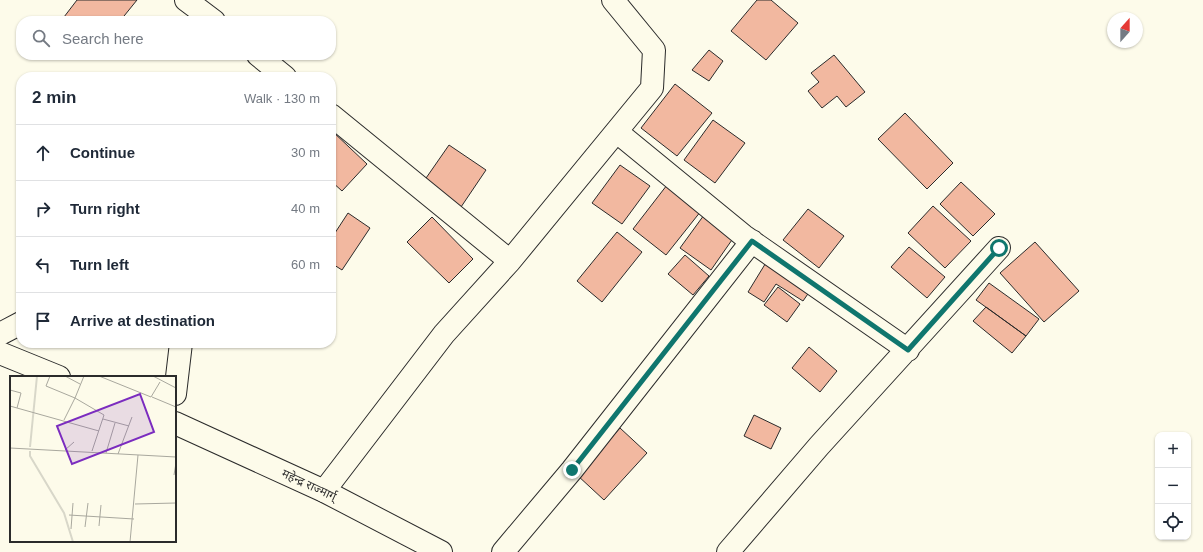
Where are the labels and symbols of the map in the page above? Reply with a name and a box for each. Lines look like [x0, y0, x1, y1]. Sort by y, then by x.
north arrow [1107, 12, 1143, 48]
route start [990, 239, 1008, 257]
inset map [10, 376, 176, 542]
route end [563, 461, 581, 479]
street label: महेन्द्र राज्मार्ग् [279, 465, 341, 505]

